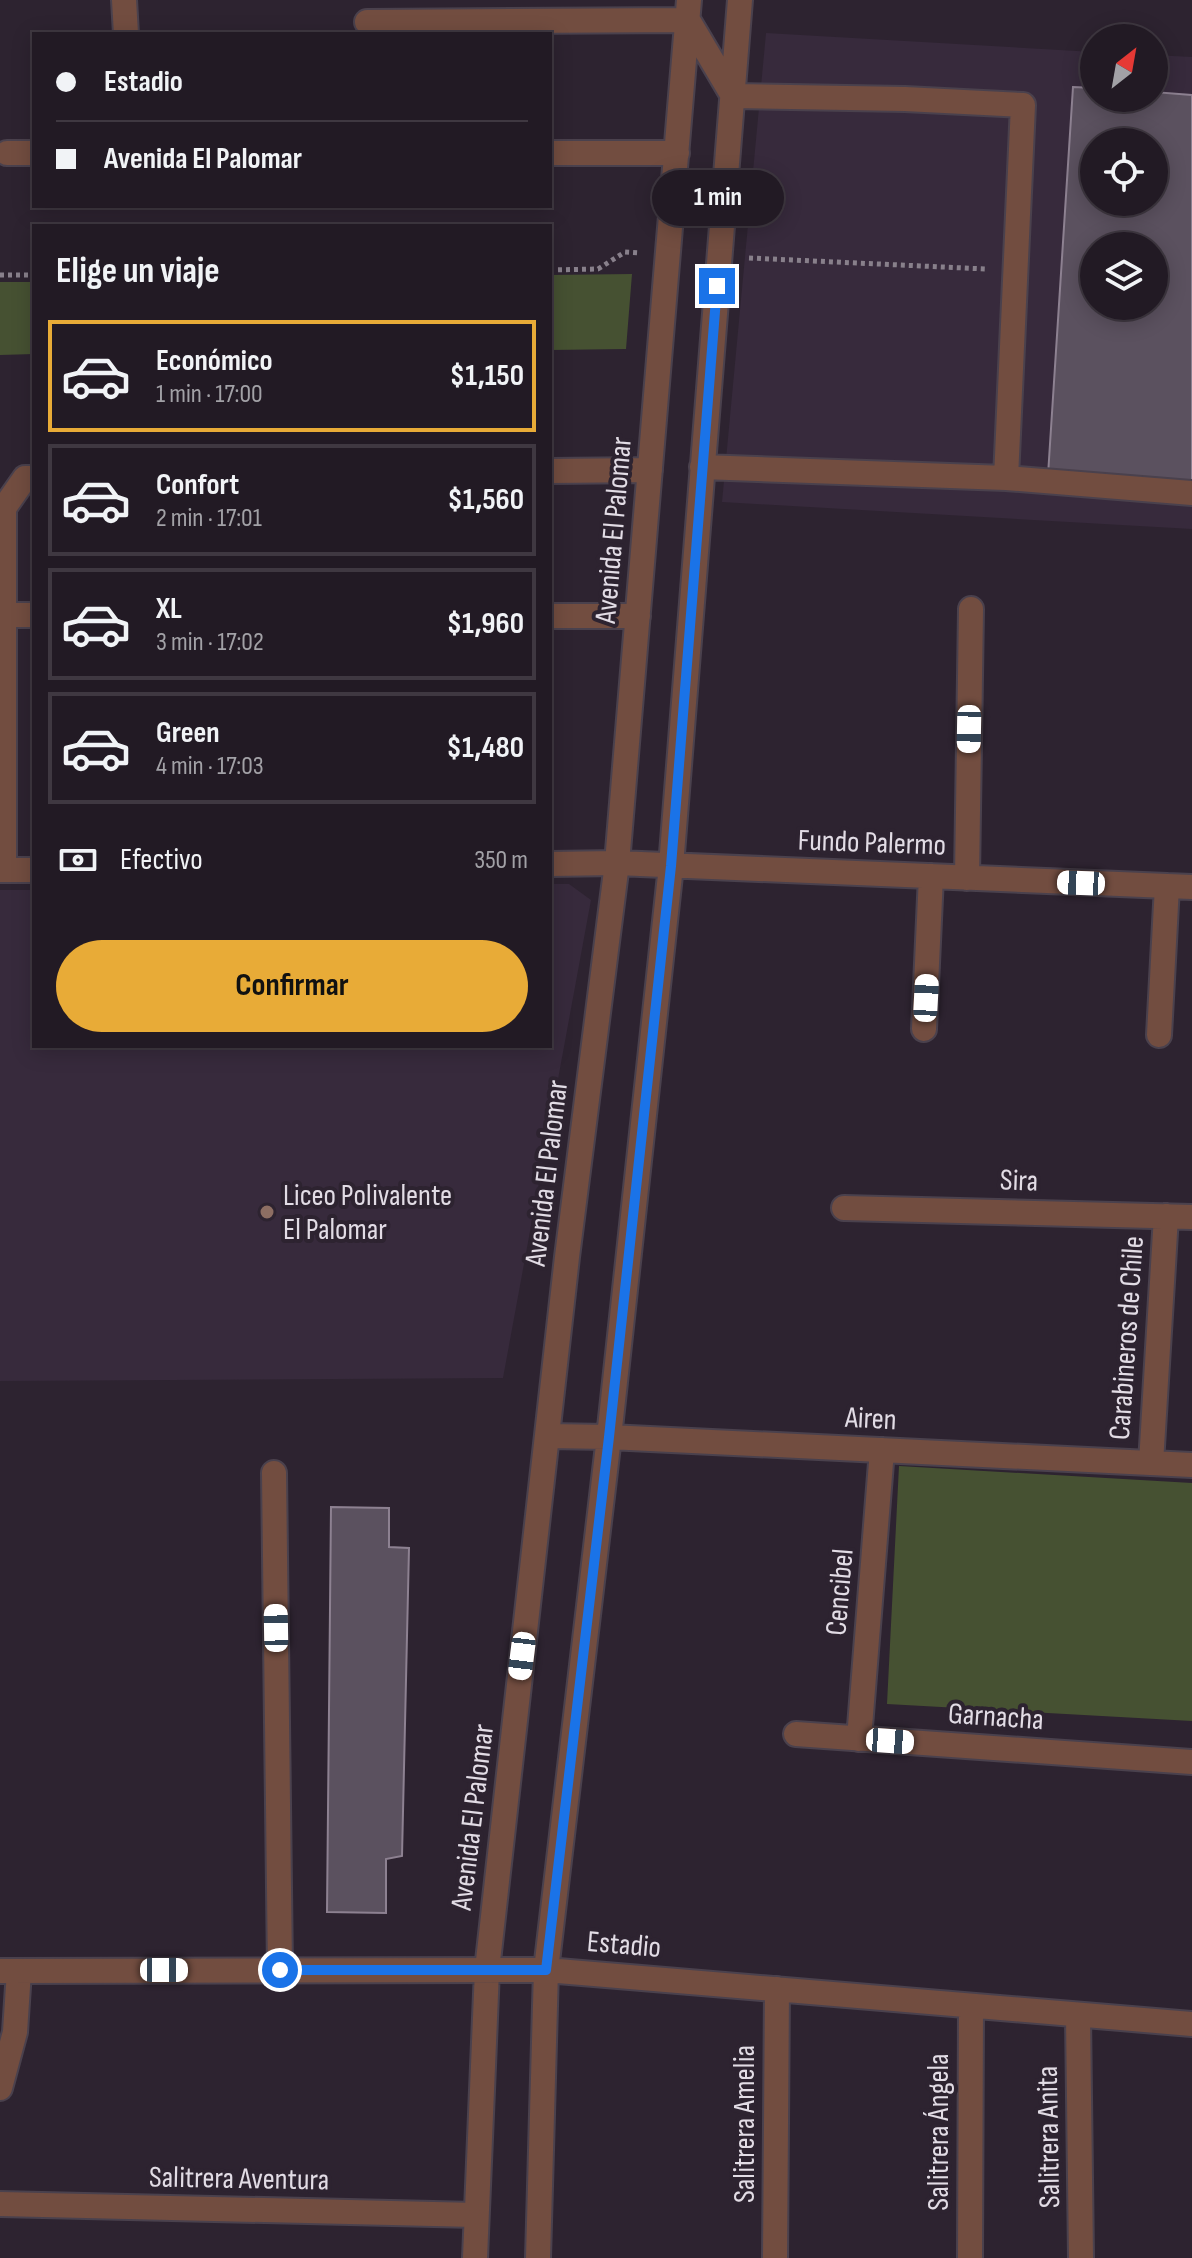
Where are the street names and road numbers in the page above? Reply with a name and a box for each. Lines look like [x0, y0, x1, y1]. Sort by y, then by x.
street label: Avenida El Palomar [588, 435, 640, 626]
street label: Fundo Palermo [797, 822, 947, 864]
street label: Avenida El Palomar [518, 1078, 576, 1269]
street label: Sira [999, 1162, 1039, 1200]
street label: Carabineros de Chile [1102, 1235, 1152, 1441]
street label: Airen [843, 1400, 898, 1438]
street label: Cencibel [818, 1547, 862, 1637]
street label: Garnacha [947, 1696, 1045, 1738]
street label: Avenida El Palomar [444, 1722, 502, 1913]
street label: Estadio [585, 1924, 662, 1966]
street label: Salitrera Amelia [727, 2045, 763, 2203]
street label: Salitrera Ángela [921, 2053, 957, 2211]
street label: Salitrera Anita [1030, 2065, 1068, 2208]
street label: Salitrera Aventura [149, 2159, 329, 2199]

